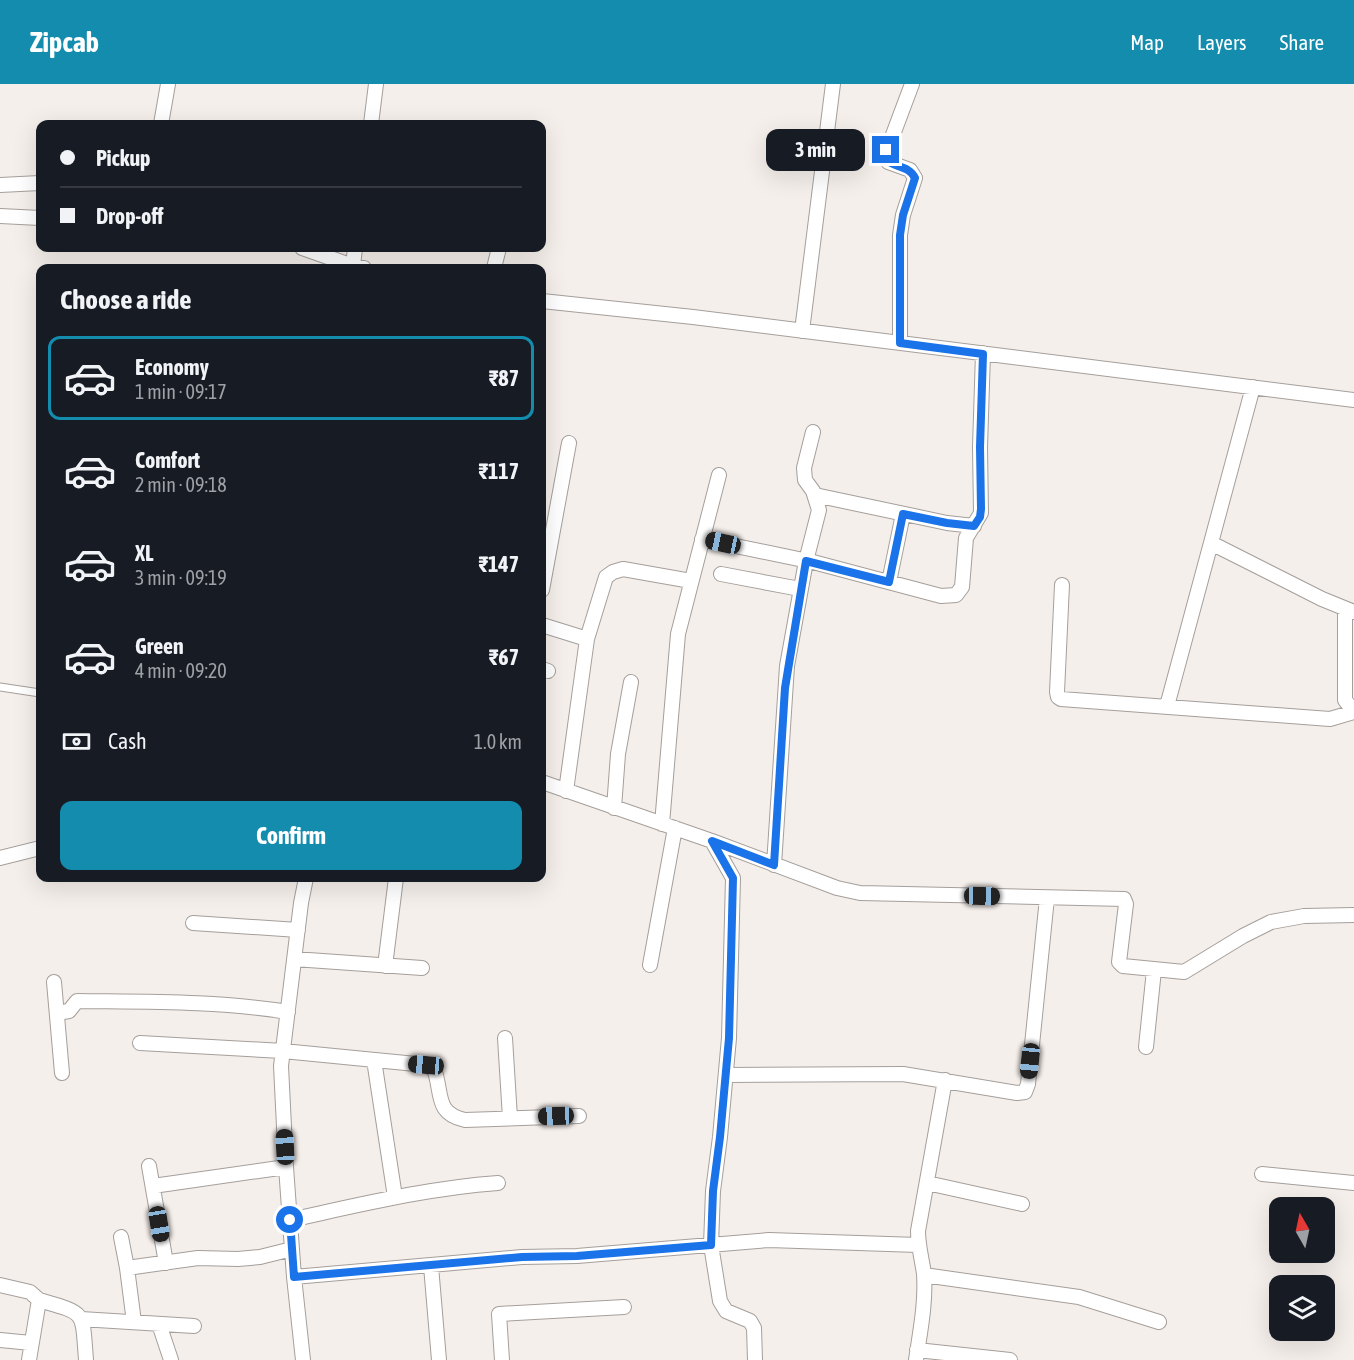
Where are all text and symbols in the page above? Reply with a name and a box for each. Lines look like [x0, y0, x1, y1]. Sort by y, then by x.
text: Zipcab [30, 26, 99, 58]
text: Map [1130, 30, 1164, 54]
text: Layers [1197, 30, 1247, 54]
text: Share [1280, 30, 1324, 54]
callout: 3 min [766, 129, 865, 171]
route end [872, 136, 899, 163]
text: 3 min [795, 138, 836, 161]
text: Pickup [96, 145, 151, 171]
text: Drop-off [96, 203, 163, 229]
text: Choose a ride [60, 284, 192, 315]
icon: car [63, 351, 117, 405]
text: Economy [135, 354, 209, 380]
text: ₹87 [489, 365, 519, 391]
text: 1 min · 09:17 [135, 380, 227, 403]
icon: car [63, 444, 117, 498]
text: Comfort [135, 447, 200, 473]
text: ₹117 [479, 458, 519, 484]
text: 2 min · 09:18 [135, 473, 227, 496]
car [704, 530, 742, 556]
icon: car [63, 537, 117, 591]
text: XL [135, 540, 153, 566]
text: ₹147 [479, 551, 519, 577]
text: 3 min · 09:19 [135, 566, 227, 589]
icon: car [63, 630, 117, 684]
text: Green [135, 633, 184, 659]
text: ₹67 [489, 644, 519, 670]
text: 4 min · 09:20 [135, 659, 227, 682]
icon: cash [60, 725, 93, 758]
text: Cash [108, 728, 147, 754]
text: 1.0 km [474, 730, 522, 753]
button: Confirm [60, 801, 522, 870]
car [964, 887, 1000, 905]
car [1019, 1042, 1041, 1080]
car [407, 1054, 445, 1076]
car [538, 1106, 574, 1126]
car [275, 1129, 295, 1165]
north arrow [1269, 1197, 1335, 1263]
map controls [1269, 1197, 1335, 1341]
car [147, 1205, 171, 1243]
route start [276, 1206, 303, 1233]
button: layers [1269, 1275, 1335, 1341]

